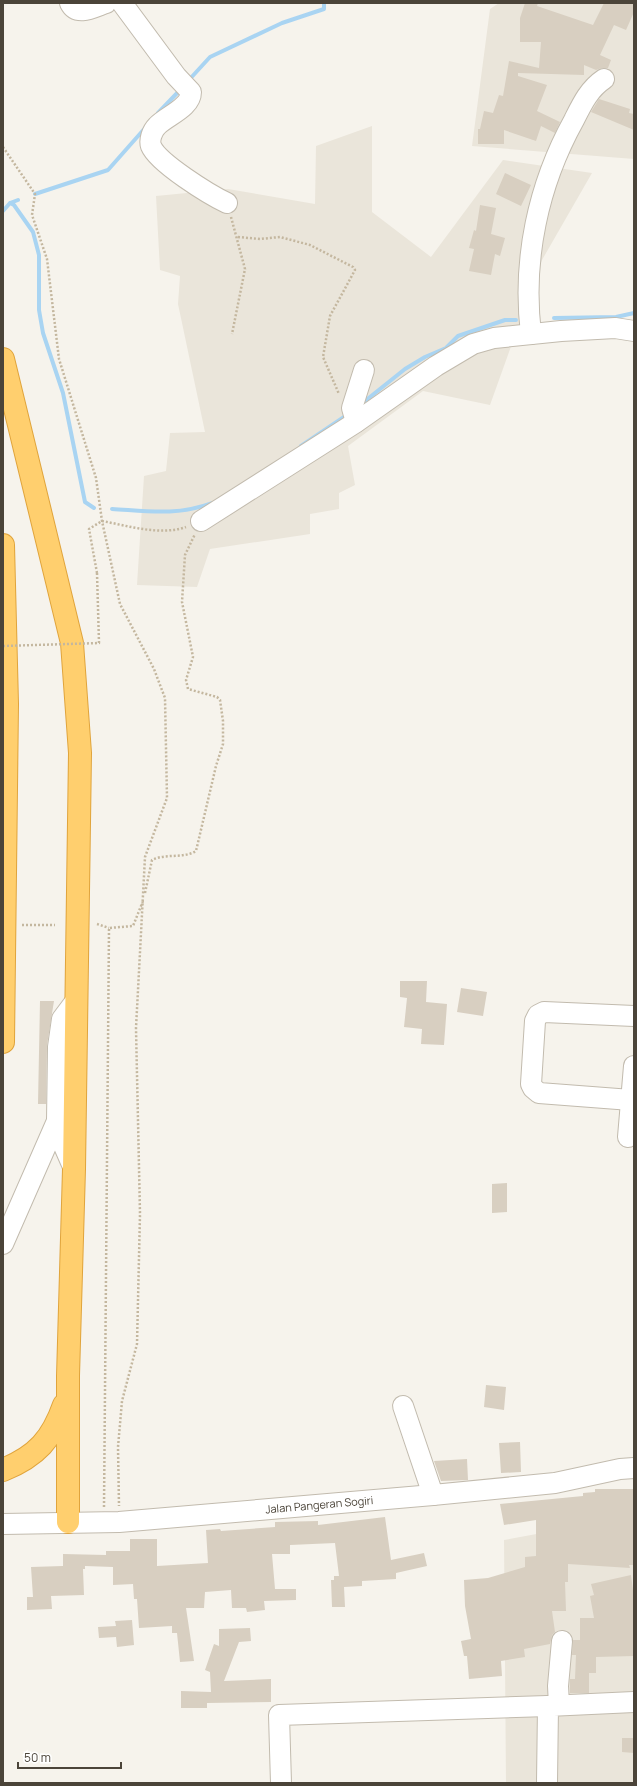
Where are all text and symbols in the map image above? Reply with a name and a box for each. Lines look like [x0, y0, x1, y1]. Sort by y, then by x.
street label: Jalan Pangeran Sogiri [265, 1492, 374, 1516]
scale bar [18, 1744, 121, 1770]
text: 50 m [24, 1749, 51, 1766]

